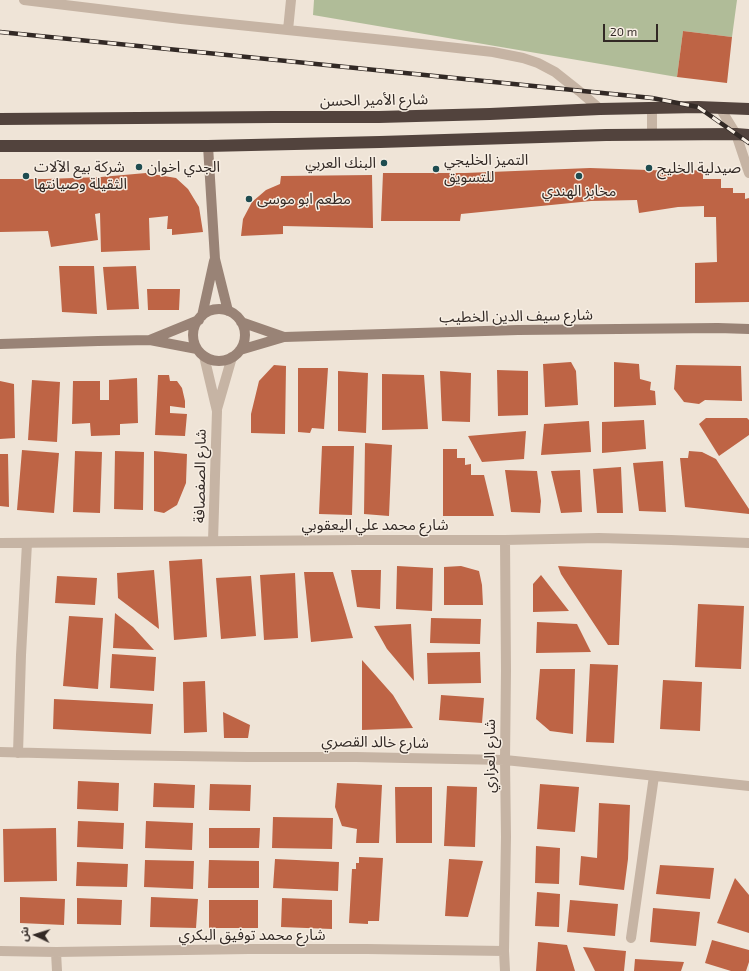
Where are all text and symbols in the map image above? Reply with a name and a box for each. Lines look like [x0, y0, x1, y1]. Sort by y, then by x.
scale bar [605, 16, 660, 42]
text: 20 m [610, 24, 637, 38]
street label: شارع الأمير الحسن [320, 90, 428, 110]
place label: التميز الخليجي للتسويق [444, 151, 528, 186]
place label: البنك العربي [305, 154, 376, 172]
place label: شركة بيع الآلات الثقيلة وصيانتها [34, 158, 127, 193]
place label: الجدي اخوان [147, 158, 220, 176]
marker: البنك العربي [379, 158, 389, 168]
place label: صيدلية الخليج [657, 159, 741, 177]
marker: الجدي اخوان [134, 162, 144, 172]
marker: صيدلية الخليج [644, 163, 654, 173]
marker: التميز الخليجي للتسويق [431, 164, 441, 174]
marker: شركة بيع الآلات الثقيلة وصيانتها [21, 171, 31, 181]
marker: مخابز الهندي [574, 171, 584, 181]
place label: مخابز الهندي [542, 182, 616, 200]
place label: مطعم ابو موسى [257, 190, 351, 208]
marker: مطعم ابو موسى [244, 194, 254, 204]
street label: شارع سيف الدين الخطيب [439, 306, 593, 326]
street label: شارع الصفصافة [190, 429, 210, 523]
street label: شارع محمد علي اليعقوبي [302, 516, 448, 534]
street label: شارع العزاري [481, 719, 499, 793]
street label: شارع خالد القصري [321, 732, 429, 752]
north arrow [16, 915, 56, 955]
text: ش [17, 926, 31, 942]
street label: شارع محمد توفيق البكري [179, 926, 325, 944]

